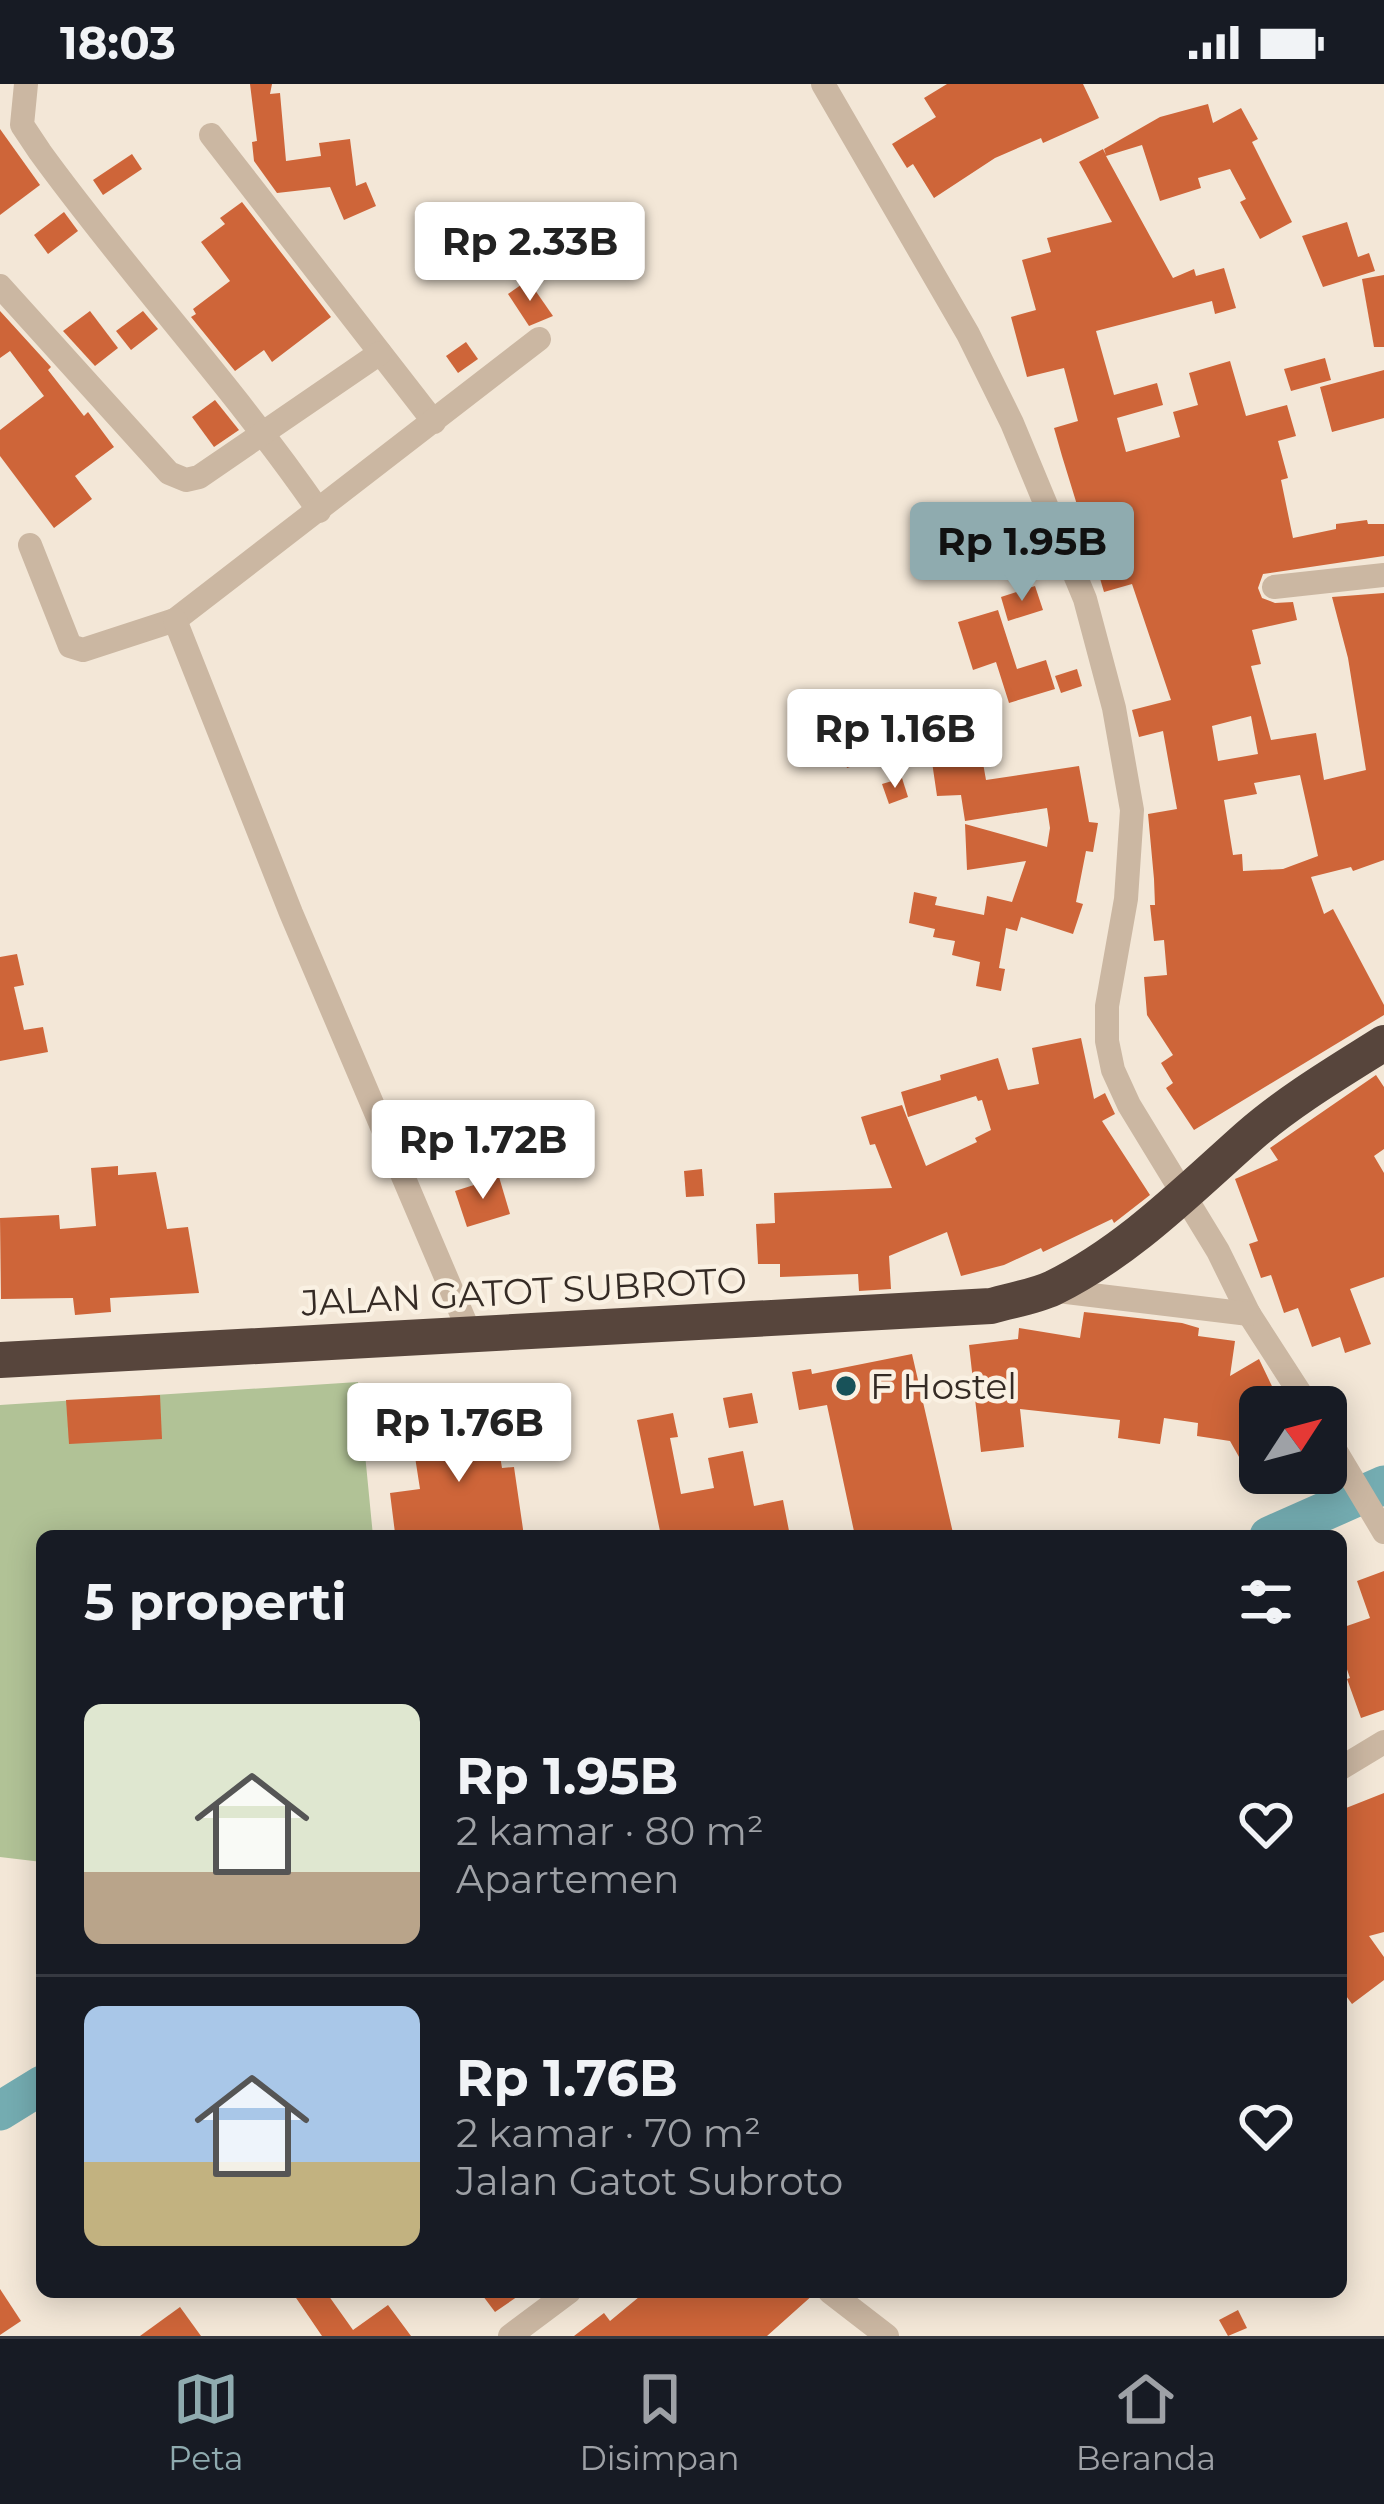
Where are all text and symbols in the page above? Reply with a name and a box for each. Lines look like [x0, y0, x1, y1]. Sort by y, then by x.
text: 18:03 [60, 15, 176, 70]
pin: Rp 2.33B [406, 202, 654, 304]
text: Rp 2.33B [442, 217, 618, 265]
pin: Rp 1.95B [898, 502, 1146, 604]
text: Rp 1.95B [937, 517, 1107, 565]
pin: Rp 1.16B [771, 689, 1019, 791]
text: Rp 1.16B [814, 704, 976, 752]
pin: Rp 1.72B [359, 1100, 607, 1202]
text: Rp 1.72B [399, 1115, 567, 1163]
street label: JALAN GATOT SUBROTO [299, 1257, 748, 1325]
place label: F Hostel [870, 1364, 1017, 1408]
marker: F Hostel [833, 1373, 859, 1399]
pin: Rp 1.76B [335, 1383, 583, 1485]
north arrow [1239, 1386, 1347, 1494]
map controls [1239, 1386, 1347, 1494]
text: Rp 1.76B [374, 1398, 544, 1446]
icon: filters [1233, 1569, 1299, 1635]
text: 5 properti [84, 1571, 347, 1633]
text: Rp 1.95B [456, 1745, 678, 1807]
icon: home [180, 1752, 324, 1896]
icon: heart [1233, 1791, 1299, 1857]
text: 2 kamar · 80 m² [456, 1807, 764, 1855]
text: Apartemen [456, 1855, 679, 1903]
text: Rp 1.76B [456, 2047, 678, 2109]
icon: home [180, 2054, 324, 2198]
icon: heart [1233, 2093, 1299, 2159]
text: 2 kamar · 70 m² [456, 2109, 761, 2157]
text: Jalan Gatot Subroto [456, 2157, 843, 2205]
tab: Peta [168, 2366, 243, 2478]
tab: Disimpan [579, 2366, 740, 2478]
tab: Beranda [1076, 2366, 1216, 2478]

